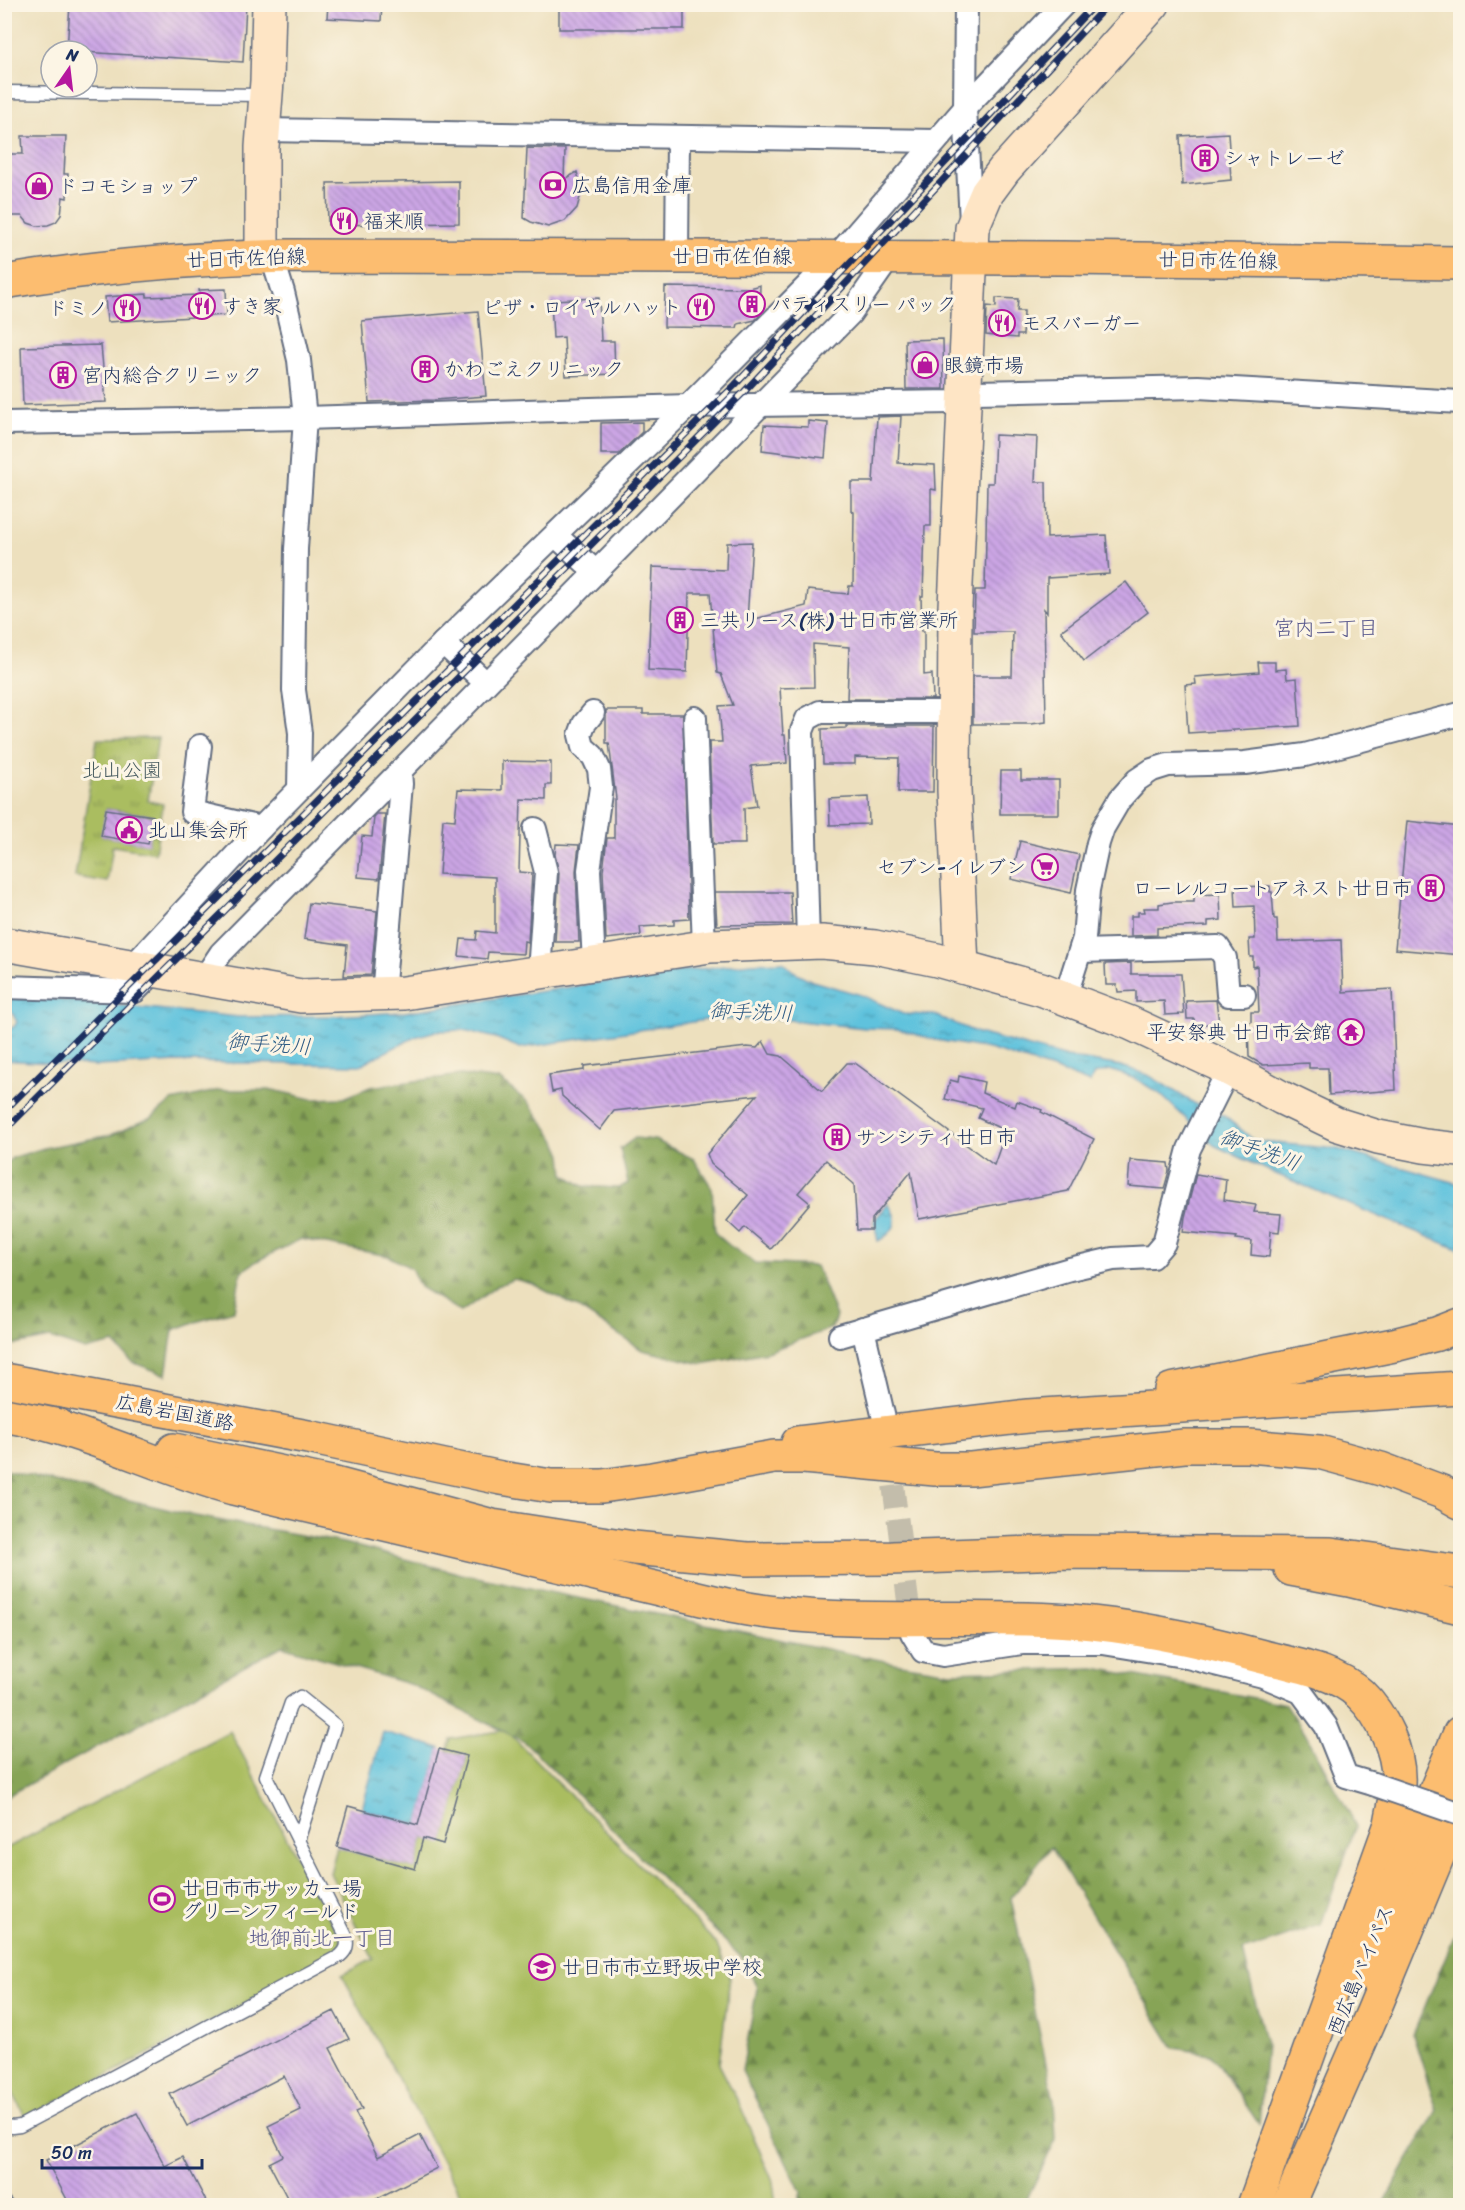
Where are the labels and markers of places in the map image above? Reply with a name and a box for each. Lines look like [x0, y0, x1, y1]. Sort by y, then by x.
place label: シャトレーゼ [1224, 141, 1345, 176]
building icon: シャトレーゼ [1190, 143, 1220, 173]
place label: 広島信用金庫 [572, 168, 692, 203]
place label: ドコモショップ [58, 169, 197, 204]
bank icon: 広島信用金庫 [538, 170, 568, 200]
shop icon: ドコモショップ [24, 171, 54, 201]
place label: 福来順 [364, 204, 424, 239]
restaurant icon: 福来順 [329, 206, 359, 236]
place label: パティスリー パック [771, 287, 956, 322]
place label: すき家 [222, 289, 282, 324]
building icon: パティスリー パック [737, 289, 767, 319]
place label: ピザ・ロイヤルハット [482, 290, 682, 325]
place label: ドミノ [48, 291, 108, 326]
restaurant icon: すき家 [187, 291, 217, 321]
restaurant icon: ピザ・ロイヤルハット [686, 292, 716, 322]
restaurant icon: ドミノ [112, 293, 142, 323]
place label: モスバーガー [1022, 306, 1142, 341]
restaurant icon: モスバーガー [987, 308, 1017, 338]
place label: 眼鏡市場 [944, 348, 1024, 383]
shop icon: 眼鏡市場 [910, 350, 940, 380]
place label: かわごえクリニック [444, 352, 624, 387]
building icon: かわごえクリニック [410, 354, 440, 384]
place label: 宮内総合クリニック [82, 358, 262, 393]
building icon: 宮内総合クリニック [48, 360, 78, 390]
place label: 三共リース(株) 廿日市営業所 [700, 603, 958, 638]
building icon: 三共リース(株) 廿日市営業所 [665, 605, 695, 635]
place label: 北山集会所 [148, 813, 248, 848]
public building icon: 北山集会所 [114, 815, 144, 845]
place label: セブン-イレブン [877, 850, 1026, 885]
supermarket icon: セブン-イレブン [1030, 852, 1060, 882]
place label: ローレルコートアネスト廿日市 [1133, 871, 1412, 906]
building icon: ローレルコートアネスト廿日市 [1416, 873, 1446, 903]
place label: 平安祭典 廿日市会館 [1147, 1015, 1332, 1050]
temple icon: 平安祭典 廿日市会館 [1336, 1017, 1366, 1047]
place label: サンシティ廿日市 [856, 1120, 1016, 1155]
building icon: サンシティ廿日市 [822, 1122, 852, 1152]
place label: 廿日市市サッカー場 グリーンフィールド [182, 1871, 362, 1929]
sports icon: 廿日市市サッカー場 グリーンフィールド [147, 1884, 177, 1914]
place label: 廿日市市立野坂中学校 [562, 1950, 762, 1985]
school or university icon: 廿日市市立野坂中学校 [527, 1952, 557, 1982]

